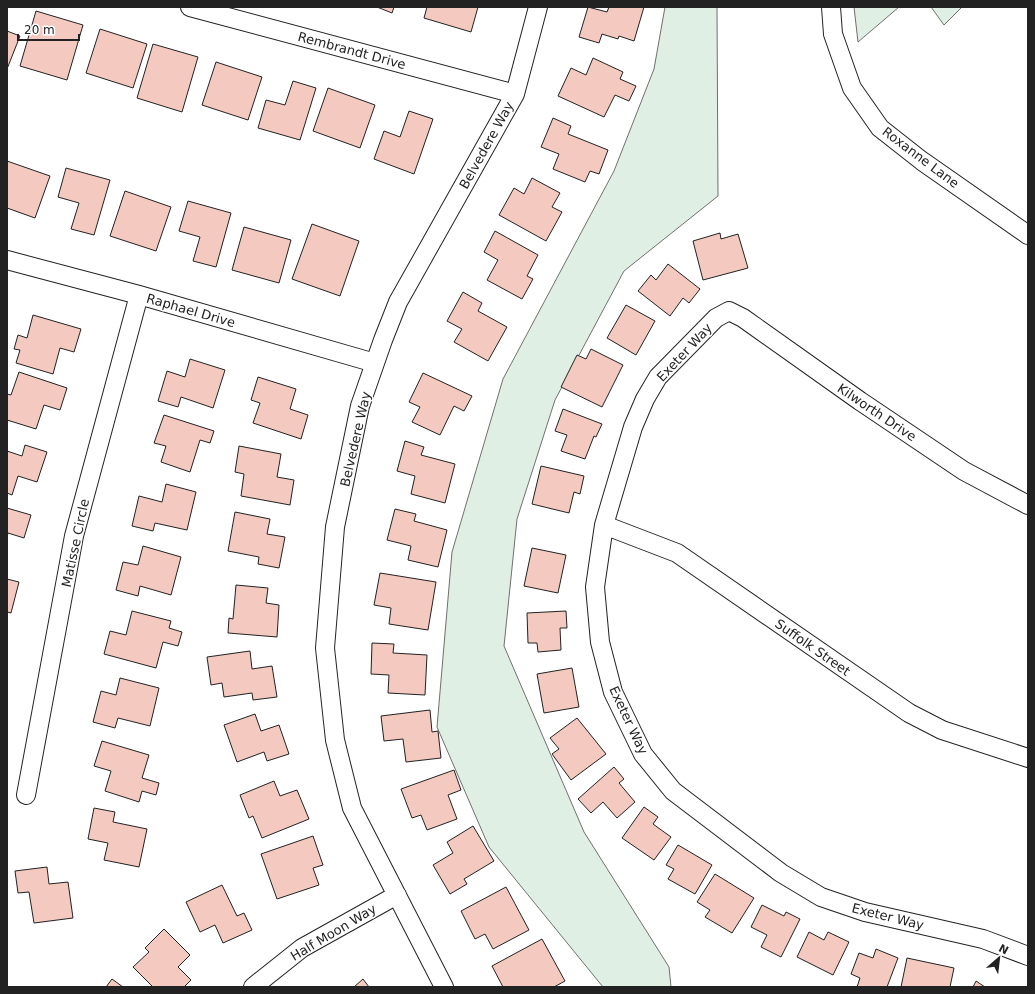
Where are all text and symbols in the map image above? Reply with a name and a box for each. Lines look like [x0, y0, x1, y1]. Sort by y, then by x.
scale bar [18, 16, 79, 42]
text: 20 m [24, 23, 55, 37]
street label: Rembrandt Drive [296, 29, 407, 72]
street label: Belvedere Way [456, 99, 517, 191]
street label: Roxanne Lane [880, 124, 962, 191]
street label: Raphael Drive [145, 291, 237, 330]
street label: Exeter Way [654, 320, 715, 384]
street label: Kilworth Drive [834, 381, 919, 444]
street label: Belvedere Way [337, 390, 374, 488]
street label: Matisse Circle [59, 497, 92, 589]
street label: Suffolk Street [772, 616, 853, 679]
street label: Exeter Way [606, 684, 651, 757]
street label: Exeter Way [850, 900, 926, 933]
street label: Half Moon Way [288, 901, 379, 964]
north arrow [979, 938, 1019, 978]
text: N [996, 942, 1011, 958]

